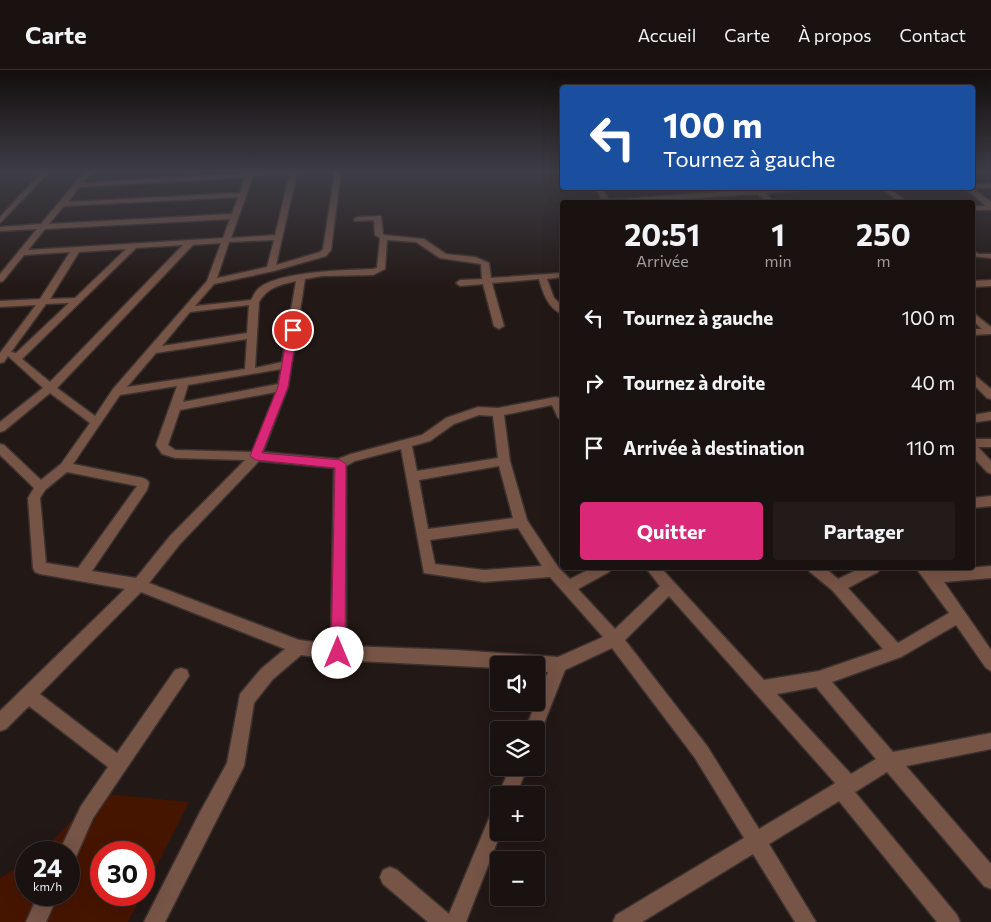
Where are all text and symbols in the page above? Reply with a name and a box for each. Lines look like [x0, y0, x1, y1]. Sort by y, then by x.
text: Carte [25, 20, 87, 49]
text: Accueil [638, 24, 696, 46]
text: Carte [724, 24, 770, 46]
text: À propos [798, 24, 872, 46]
text: Contact [900, 24, 966, 46]
text: 100 m [663, 102, 763, 145]
icon: left [580, 105, 645, 170]
text: Tournez à gauche [663, 145, 835, 172]
text: 20:51 [624, 215, 700, 252]
text: 1 [771, 215, 785, 252]
text: 250 [856, 215, 911, 252]
text: Arrivée [636, 251, 689, 270]
text: min [765, 251, 792, 270]
text: m [876, 251, 890, 270]
icon: left [580, 304, 608, 332]
text: Tournez à gauche [623, 306, 773, 329]
text: 100 m [902, 306, 955, 329]
pin [272, 309, 314, 351]
icon: arrive [279, 316, 307, 344]
icon: right [580, 369, 608, 397]
text: Tournez à droite [623, 371, 765, 394]
text: 40 m [911, 371, 955, 394]
icon: arrive [580, 434, 608, 462]
text: Arrivée à destination [623, 436, 805, 459]
text: 110 m [906, 436, 955, 459]
button: Quitter [580, 502, 763, 560]
button: Partager [773, 502, 955, 560]
position arrow [311, 626, 363, 678]
map controls [490, 656, 545, 906]
button: sound [490, 656, 545, 711]
button: layers [490, 721, 545, 776]
button: + [490, 786, 545, 841]
speed limit sign: 30 [90, 841, 155, 906]
button: − [490, 851, 545, 906]
text: 24 [33, 852, 62, 882]
text: km/h [33, 879, 62, 893]

